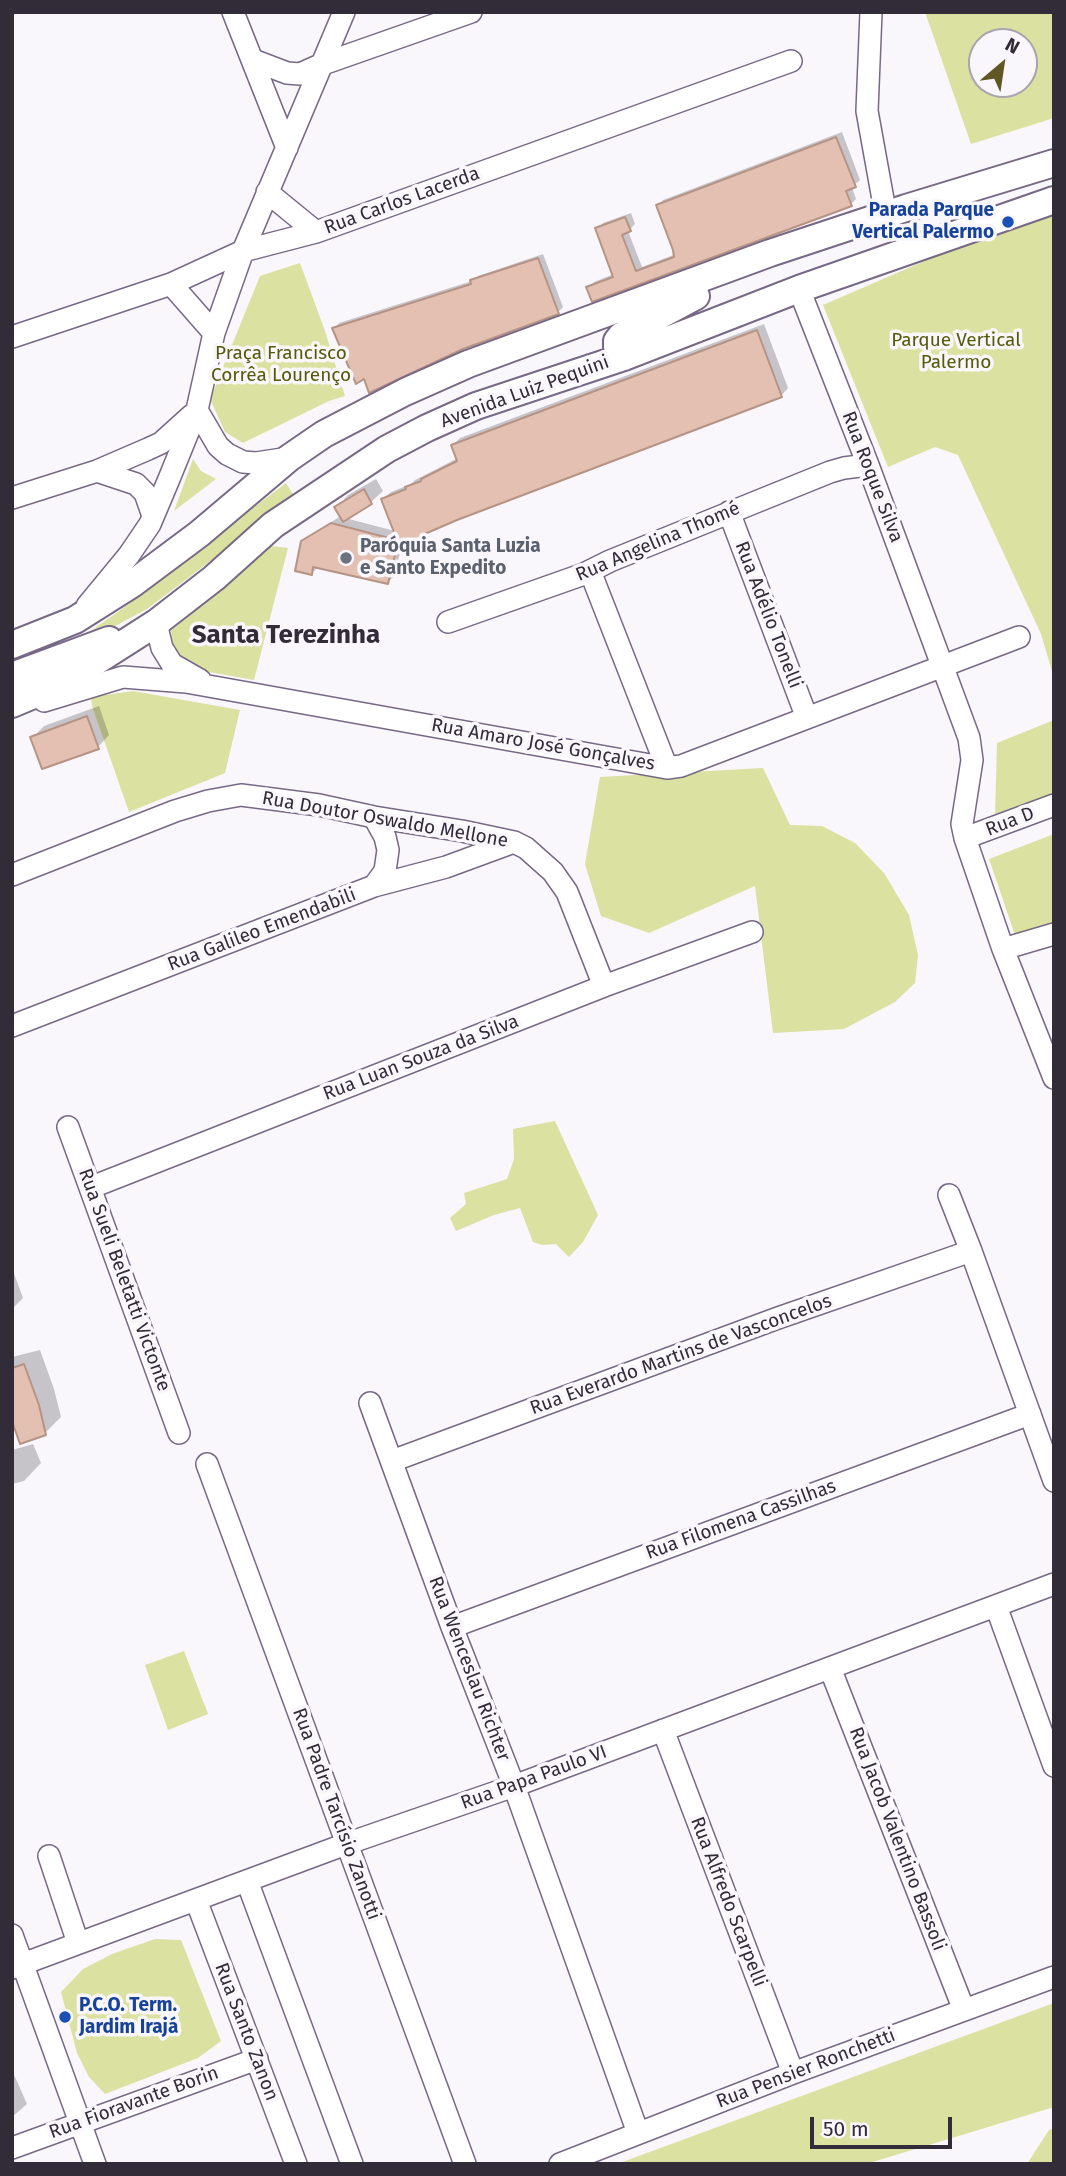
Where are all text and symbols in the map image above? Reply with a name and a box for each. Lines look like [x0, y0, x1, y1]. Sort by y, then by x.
north arrow [968, 28, 1038, 98]
text: N [1001, 33, 1024, 59]
street label: Rua Carlos Lacerda [321, 162, 483, 240]
place label: Parada Parque Vertical Palermo [852, 200, 994, 244]
marker: Parada Parque Vertical Palermo [1000, 214, 1016, 230]
park label: Parque Vertical Palermo [891, 330, 1021, 374]
park label: Praça Francisco Corrêa Lourenço [211, 343, 351, 387]
street label: Avenida Luiz Pequini [438, 351, 612, 433]
street label: Rua Roque Silva [837, 408, 907, 546]
street label: Rua Angelina Thomé [573, 497, 743, 587]
place label: Paróquia Santa Luzia e Santo Expedito [360, 536, 541, 580]
street label: Rua Adélio Tonelli [730, 538, 806, 692]
marker: Paróquia Santa Luzia e Santo Expedito [338, 550, 354, 566]
district label: Santa Terezinha [192, 620, 380, 652]
street label: Rua Amaro José Gonçalves [429, 714, 657, 776]
street label: Rua Doutor Oswaldo Mellone [260, 787, 510, 853]
street label: Rua D [983, 802, 1037, 842]
street label: Rua Galileo Emendabili [165, 884, 359, 976]
street label: Rua Luan Souza da Silva [320, 1010, 522, 1106]
street label: Rua Sueli Beletatti Victonte [73, 1166, 175, 1394]
street label: Rua Everardo Martins de Vasconcelos [527, 1290, 835, 1420]
street label: Rua Filomena Cassilhas [643, 1475, 839, 1565]
street label: Rua Wenceslau Richter [423, 1573, 515, 1765]
street label: Rua Padre Tarcísio Zanotti [287, 1705, 385, 1923]
street label: Rua Jacob Valentino Bassoli [844, 1724, 950, 1954]
street label: Rua Papa Paulo VI [458, 1741, 610, 1815]
street label: Rua Alfredo Scarpelli [685, 1814, 771, 1990]
street label: Rua Santo Zanon [209, 1960, 283, 2104]
place label: P.C.O. Term. Jardim Irajá [79, 1995, 178, 2039]
marker: P.C.O. Term. Jardim Irajá [57, 2009, 73, 2025]
street label: Rua Pensier Ronchetti [713, 2024, 899, 2114]
street label: Rua Fioravante Borin [46, 2062, 222, 2144]
scale bar [814, 2102, 956, 2146]
text: 50 m [823, 2116, 869, 2142]

